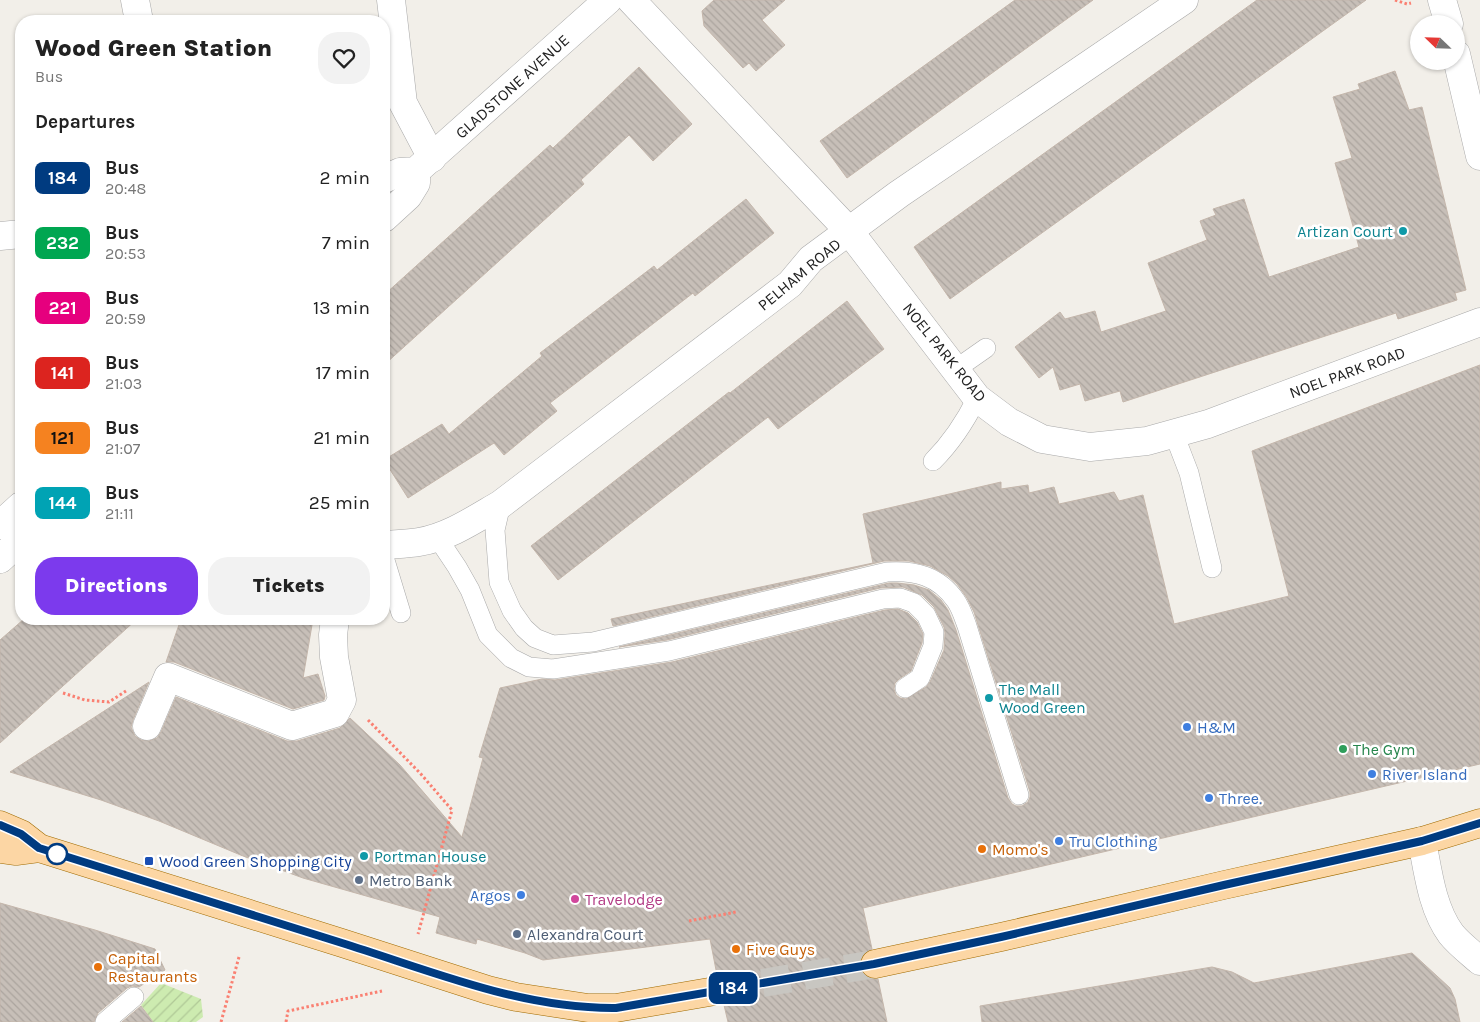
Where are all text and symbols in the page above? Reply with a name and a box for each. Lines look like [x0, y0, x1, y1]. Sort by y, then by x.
north arrow [1410, 15, 1465, 70]
map controls [1410, 15, 1465, 70]
street label: GLADSTONE AVENUE [452, 30, 573, 142]
button: heart [318, 32, 370, 84]
text: Wood Green Station [35, 34, 272, 62]
text: Bus [35, 67, 63, 86]
text: Departures [35, 111, 135, 133]
text: Bus [105, 157, 139, 179]
text: 184 [48, 167, 77, 189]
text: 2 min [320, 167, 370, 189]
text: 20:48 [105, 179, 146, 198]
text: Bus [105, 222, 139, 244]
place label: Artizan Court [1297, 222, 1393, 241]
marker: Artizan Court [1397, 225, 1409, 237]
text: 232 [46, 232, 79, 254]
text: 7 min [322, 232, 370, 254]
street label: PELHAM ROAD [754, 234, 845, 315]
text: 20:53 [105, 244, 146, 263]
text: Bus [105, 287, 139, 309]
text: 221 [48, 297, 77, 319]
text: 13 min [313, 297, 370, 319]
street label: NOEL PARK ROAD [899, 299, 990, 406]
text: 20:59 [105, 309, 146, 328]
street label: NOEL PARK ROAD [1287, 343, 1408, 402]
text: Bus [105, 352, 139, 374]
text: 141 [51, 362, 74, 384]
text: 17 min [315, 362, 370, 384]
text: 21:03 [105, 374, 142, 393]
text: Bus [105, 417, 139, 439]
text: 121 [51, 427, 74, 449]
text: 21 min [313, 427, 370, 449]
text: 21:07 [105, 439, 140, 458]
text: Bus [105, 482, 139, 504]
text: 144 [49, 492, 76, 514]
text: 25 min [309, 492, 370, 514]
text: 21:11 [105, 504, 134, 523]
button: Directions [35, 557, 198, 615]
button: Tickets [208, 557, 370, 615]
place label: The Mall Wood Green [999, 680, 1086, 717]
marker: The Mall Wood Green [983, 692, 995, 704]
place label: H&M [1197, 718, 1236, 737]
marker: H&M [1181, 721, 1193, 733]
place label: The Gym [1353, 740, 1415, 759]
marker: The Gym [1337, 743, 1349, 755]
place label: River Island [1382, 765, 1468, 784]
marker: River Island [1366, 768, 1378, 780]
place label: Three. [1219, 789, 1262, 808]
marker: Three. [1203, 792, 1215, 804]
place label: Tru Clothing [1069, 832, 1157, 851]
marker: Tru Clothing [1053, 835, 1065, 847]
place label: Momo's [992, 840, 1049, 859]
unlabelled marker [46, 843, 68, 865]
marker: Momo's [976, 843, 988, 855]
place label: Portman House [374, 847, 486, 866]
marker: Portman House [358, 850, 370, 862]
place label: Wood Green Shopping City [159, 852, 352, 871]
marker: Wood Green Shopping City [143, 855, 155, 867]
place label: Metro Bank [369, 871, 453, 890]
marker: Metro Bank [353, 874, 365, 886]
place label: Argos [470, 886, 511, 905]
marker: Argos [515, 889, 527, 901]
place label: Travelodge [585, 890, 663, 909]
marker: Travelodge [569, 893, 581, 905]
place label: Alexandra Court [527, 925, 643, 944]
marker: Alexandra Court [511, 928, 523, 940]
place label: Five Guys [746, 940, 815, 959]
marker: Five Guys [730, 943, 742, 955]
place label: Capital Restaurants [108, 949, 198, 986]
marker: Capital Restaurants [92, 961, 104, 973]
line badge: 184 [704, 972, 762, 1004]
text: 184 [719, 977, 747, 999]

